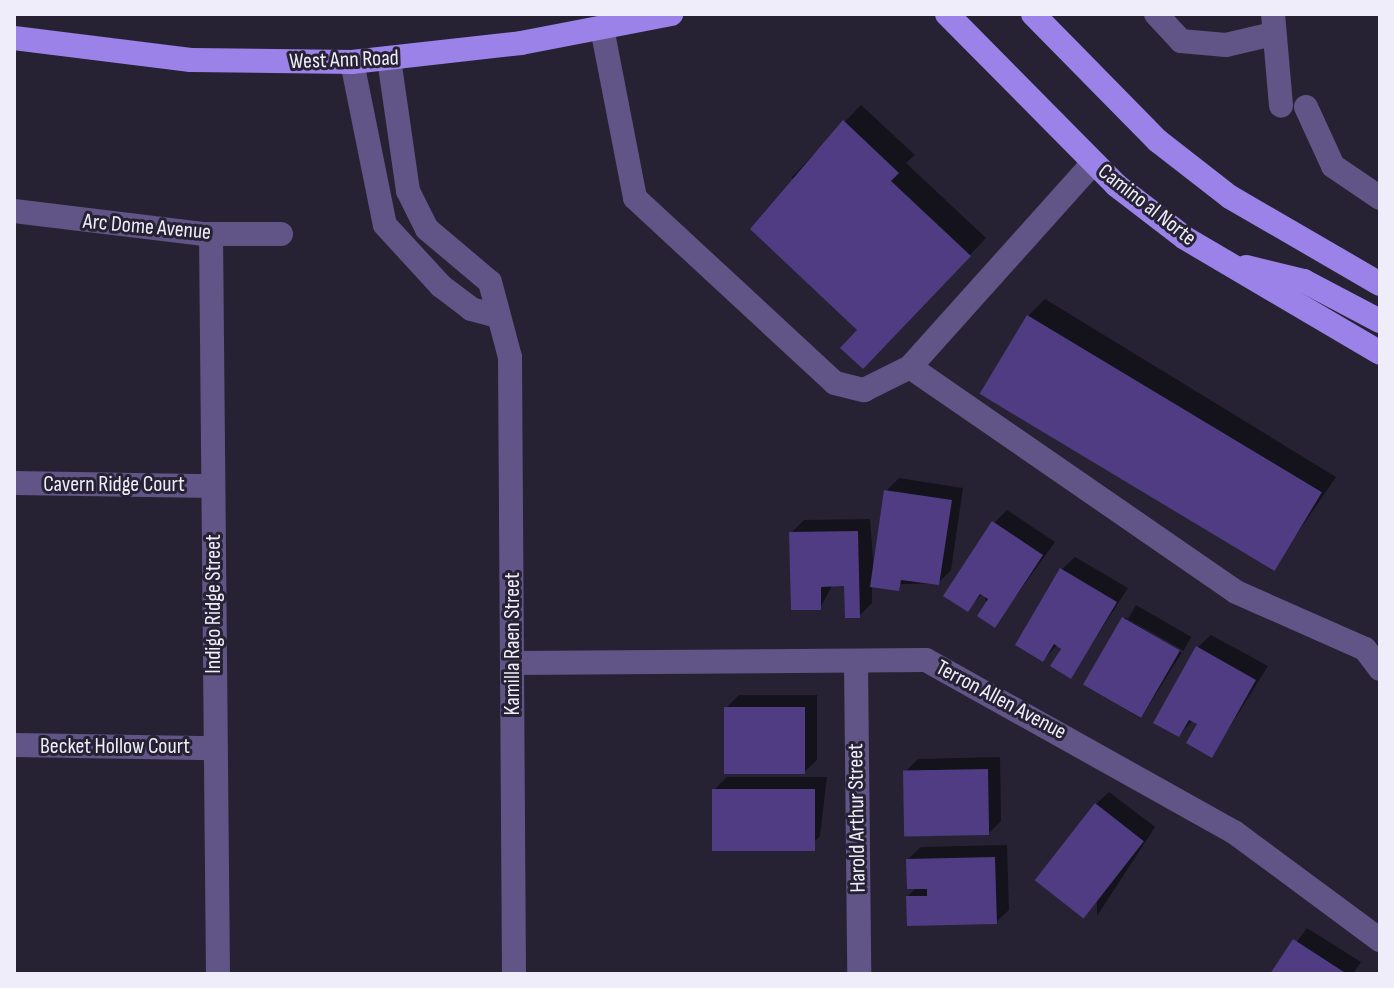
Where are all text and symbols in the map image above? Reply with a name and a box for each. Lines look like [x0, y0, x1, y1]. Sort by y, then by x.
street label: West Ann Road [289, 45, 399, 75]
street label: Camino al Norte [1093, 158, 1201, 252]
street label: Arc Dome Avenue [82, 208, 212, 246]
street label: Cavern Ridge Court [43, 472, 185, 498]
street label: Indigo Ridge Street [201, 534, 227, 674]
street label: Kamilla Raen Street [500, 572, 526, 716]
street label: Terron Allen Avenue [931, 655, 1071, 745]
street label: Becket Hollow Court [40, 734, 190, 760]
street label: Harold Arthur Street [842, 743, 872, 893]

